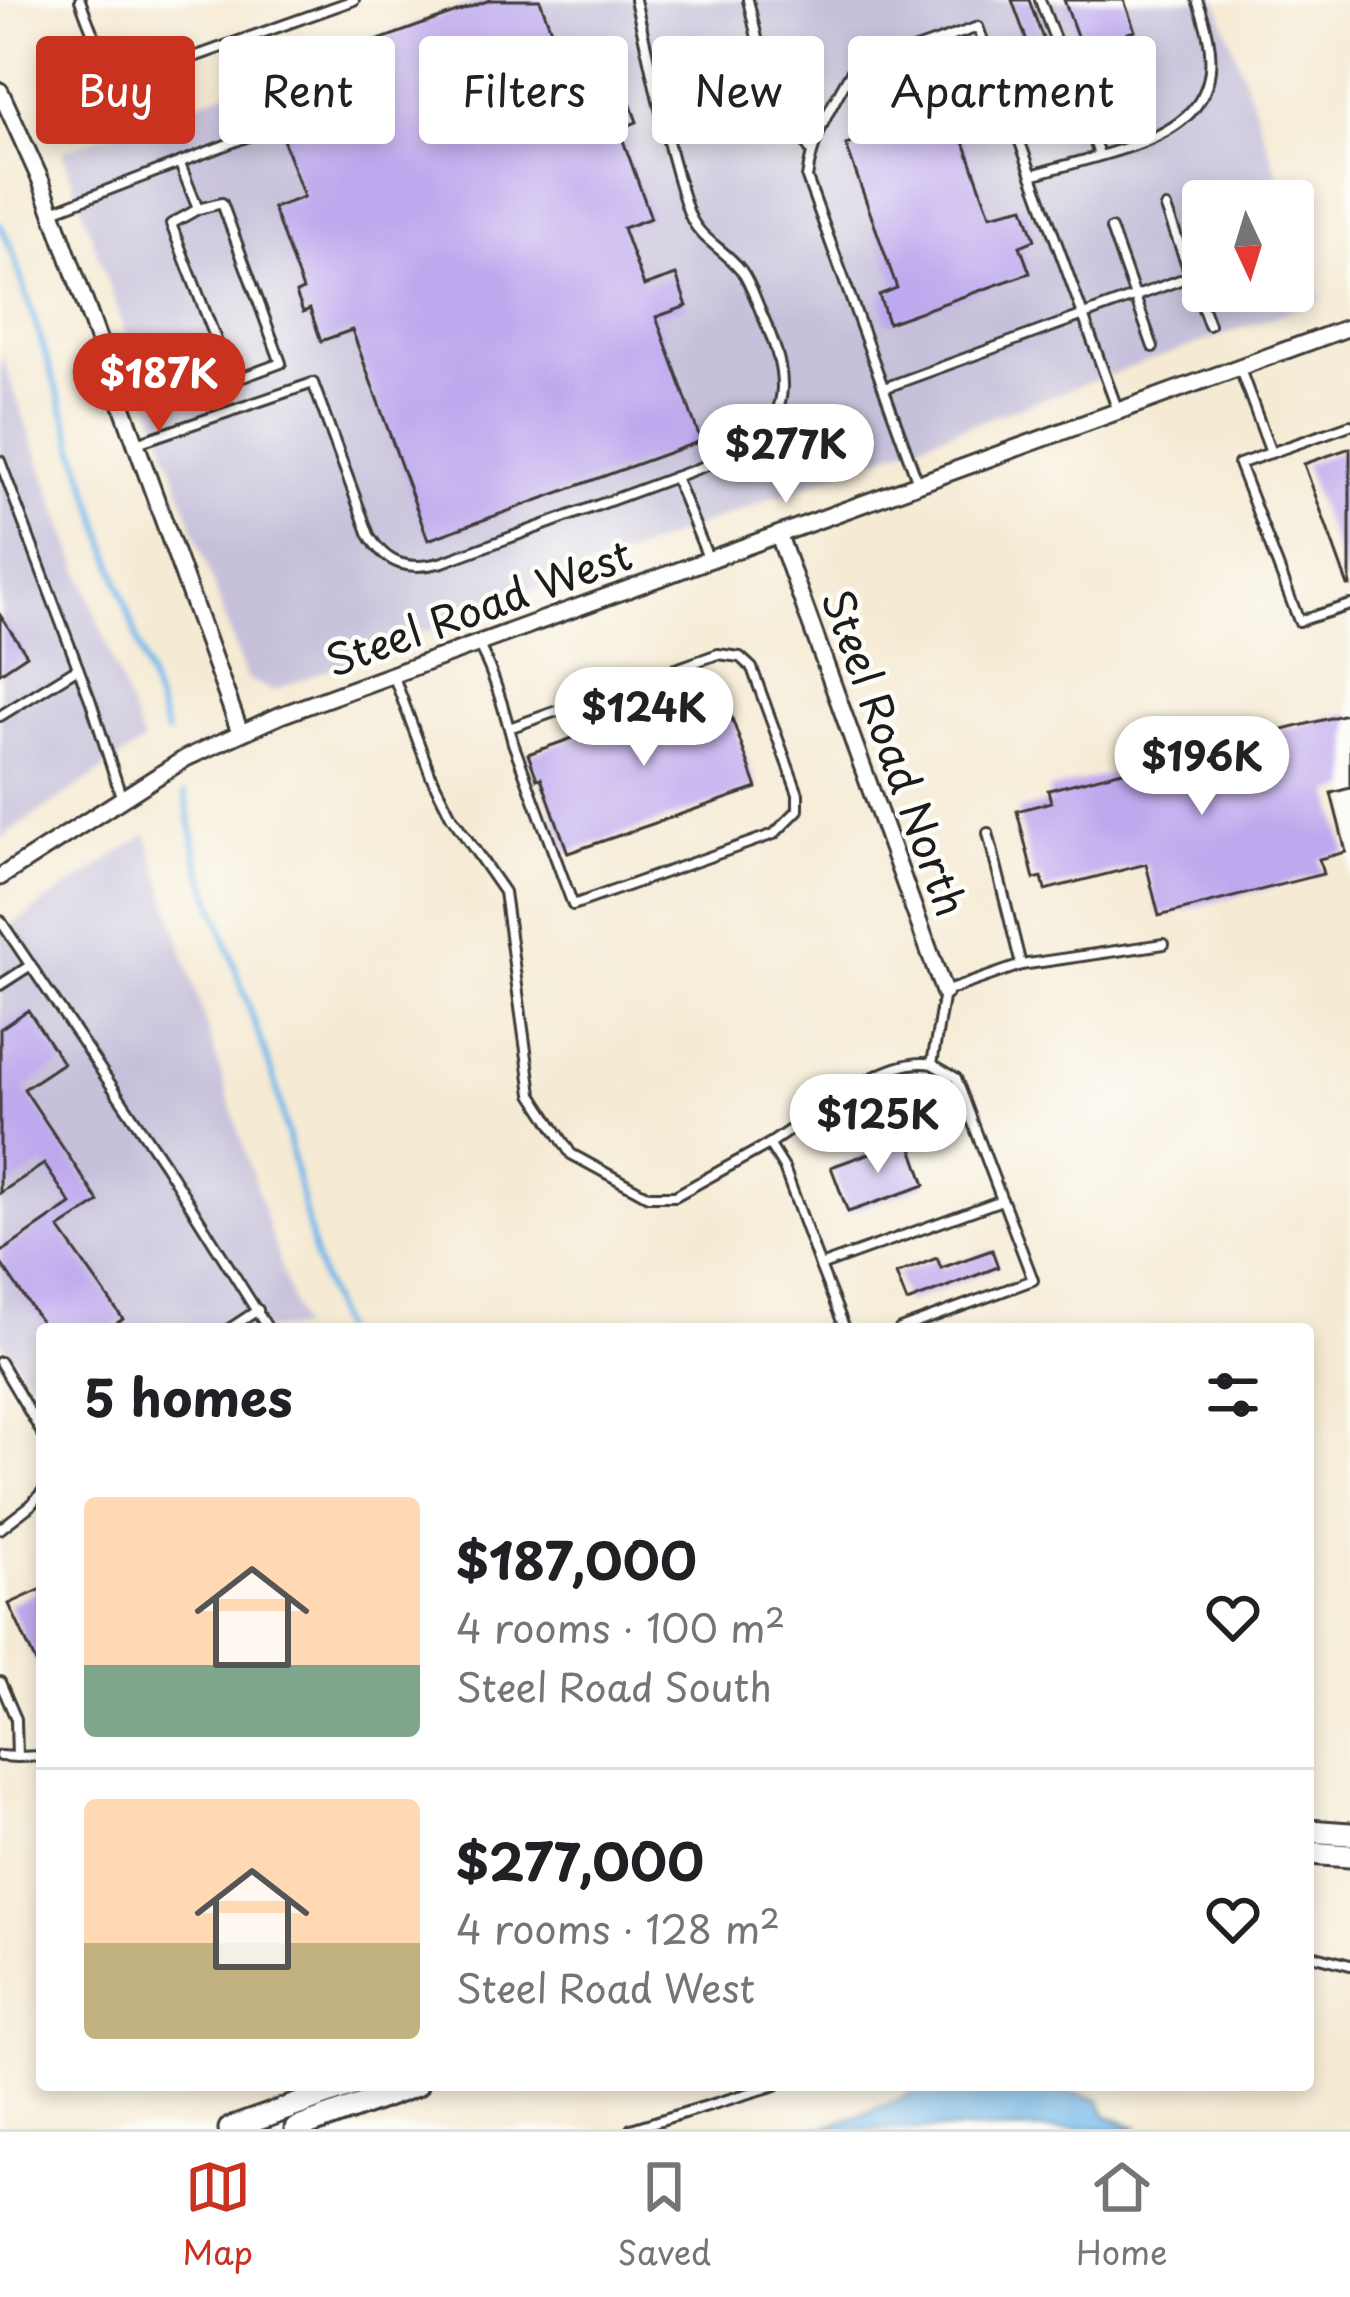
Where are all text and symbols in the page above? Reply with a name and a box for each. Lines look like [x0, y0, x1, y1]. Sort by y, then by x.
chip: Buy [36, 36, 195, 144]
chip: Rent [219, 36, 395, 144]
chip: Filters [419, 36, 628, 144]
chip: New [652, 36, 824, 144]
chip: Apartment [848, 36, 1156, 144]
north arrow [1182, 180, 1314, 312]
map controls [1182, 180, 1314, 312]
pin: $187K [75, 333, 243, 435]
text: $187K [100, 342, 218, 401]
pin: $277K [702, 404, 870, 506]
text: $277K [725, 413, 847, 472]
street label: Steel Road West [316, 521, 640, 691]
street label: Steel Road North [808, 580, 984, 924]
pin: $124K [560, 667, 728, 769]
text: $124K [581, 676, 707, 735]
pin: $196K [1118, 716, 1286, 818]
text: $196K [1141, 725, 1263, 784]
pin: $125K [794, 1074, 962, 1176]
text: $125K [817, 1083, 939, 1142]
text: 5 homes [84, 1357, 293, 1434]
icon: filters [1200, 1362, 1266, 1428]
text: $187,000 [456, 1520, 697, 1597]
icon: home [180, 1545, 324, 1689]
icon: heart [1200, 1584, 1266, 1650]
text: 4 rooms · 100 m² [456, 1597, 785, 1656]
text: Steel Road South [456, 1656, 772, 1715]
text: $277,000 [456, 1821, 704, 1898]
icon: home [180, 1847, 324, 1991]
icon: heart [1200, 1886, 1266, 1952]
text: 4 rooms · 128 m² [456, 1898, 780, 1957]
text: Steel Road West [456, 1957, 755, 2016]
tab: Map [182, 2154, 253, 2276]
tab: Saved [618, 2154, 711, 2276]
tab: Home [1076, 2154, 1168, 2276]

